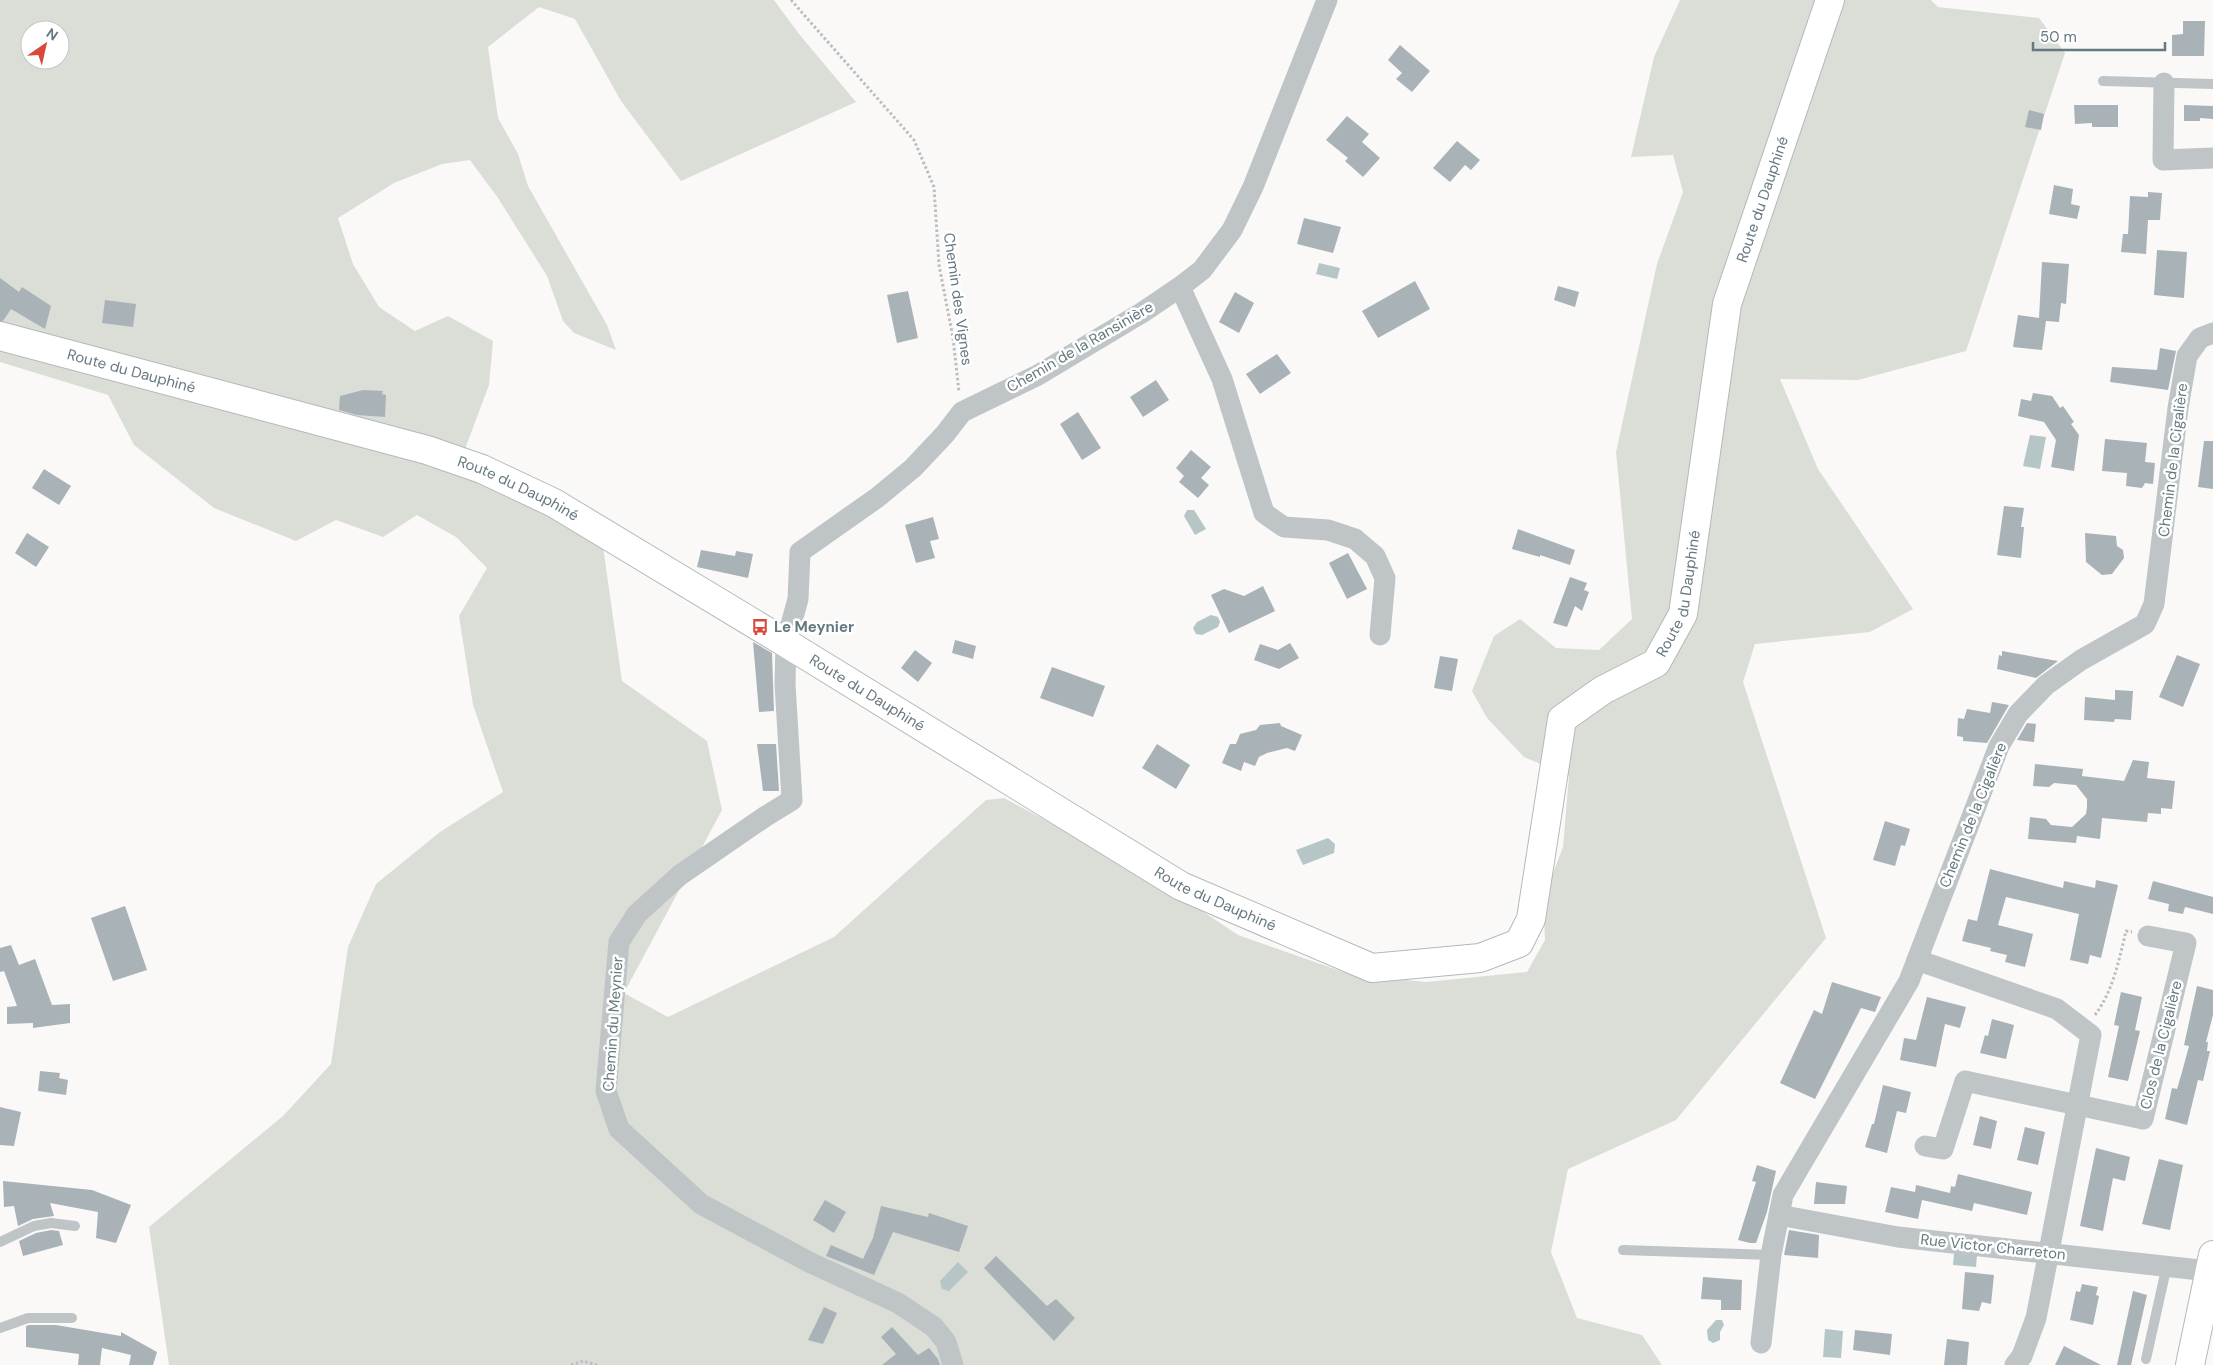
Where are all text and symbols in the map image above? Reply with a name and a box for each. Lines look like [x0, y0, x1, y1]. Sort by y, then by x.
north arrow [20, 20, 70, 70]
scale bar [2033, 20, 2166, 52]
text: N [43, 24, 62, 45]
text: 50 m [2040, 27, 2077, 47]
street label: Route du Dauphiné [1732, 134, 1793, 265]
street label: Chemin des Vignes [939, 231, 977, 367]
street label: Chemin de la Ransinière [1003, 297, 1157, 397]
street label: Route du Dauphiné [65, 344, 198, 398]
street label: Chemin de la Cigalière [2154, 382, 2192, 538]
street label: Route du Dauphiné [455, 451, 583, 526]
street label: Route du Dauphiné [1651, 529, 1705, 660]
bus stop icon: Le Meynier [750, 617, 770, 637]
place label: Le Meynier [774, 617, 854, 637]
street label: Route du Dauphiné [806, 650, 929, 736]
street label: Chemin de la Cigalière [1935, 739, 2011, 891]
street label: Route du Dauphiné [1151, 862, 1279, 936]
street label: Chemin du Meynier [598, 956, 628, 1092]
street label: Clos de la Cigalière [2135, 979, 2187, 1111]
street label: Rue Victor Charreton [1919, 1229, 2067, 1265]

